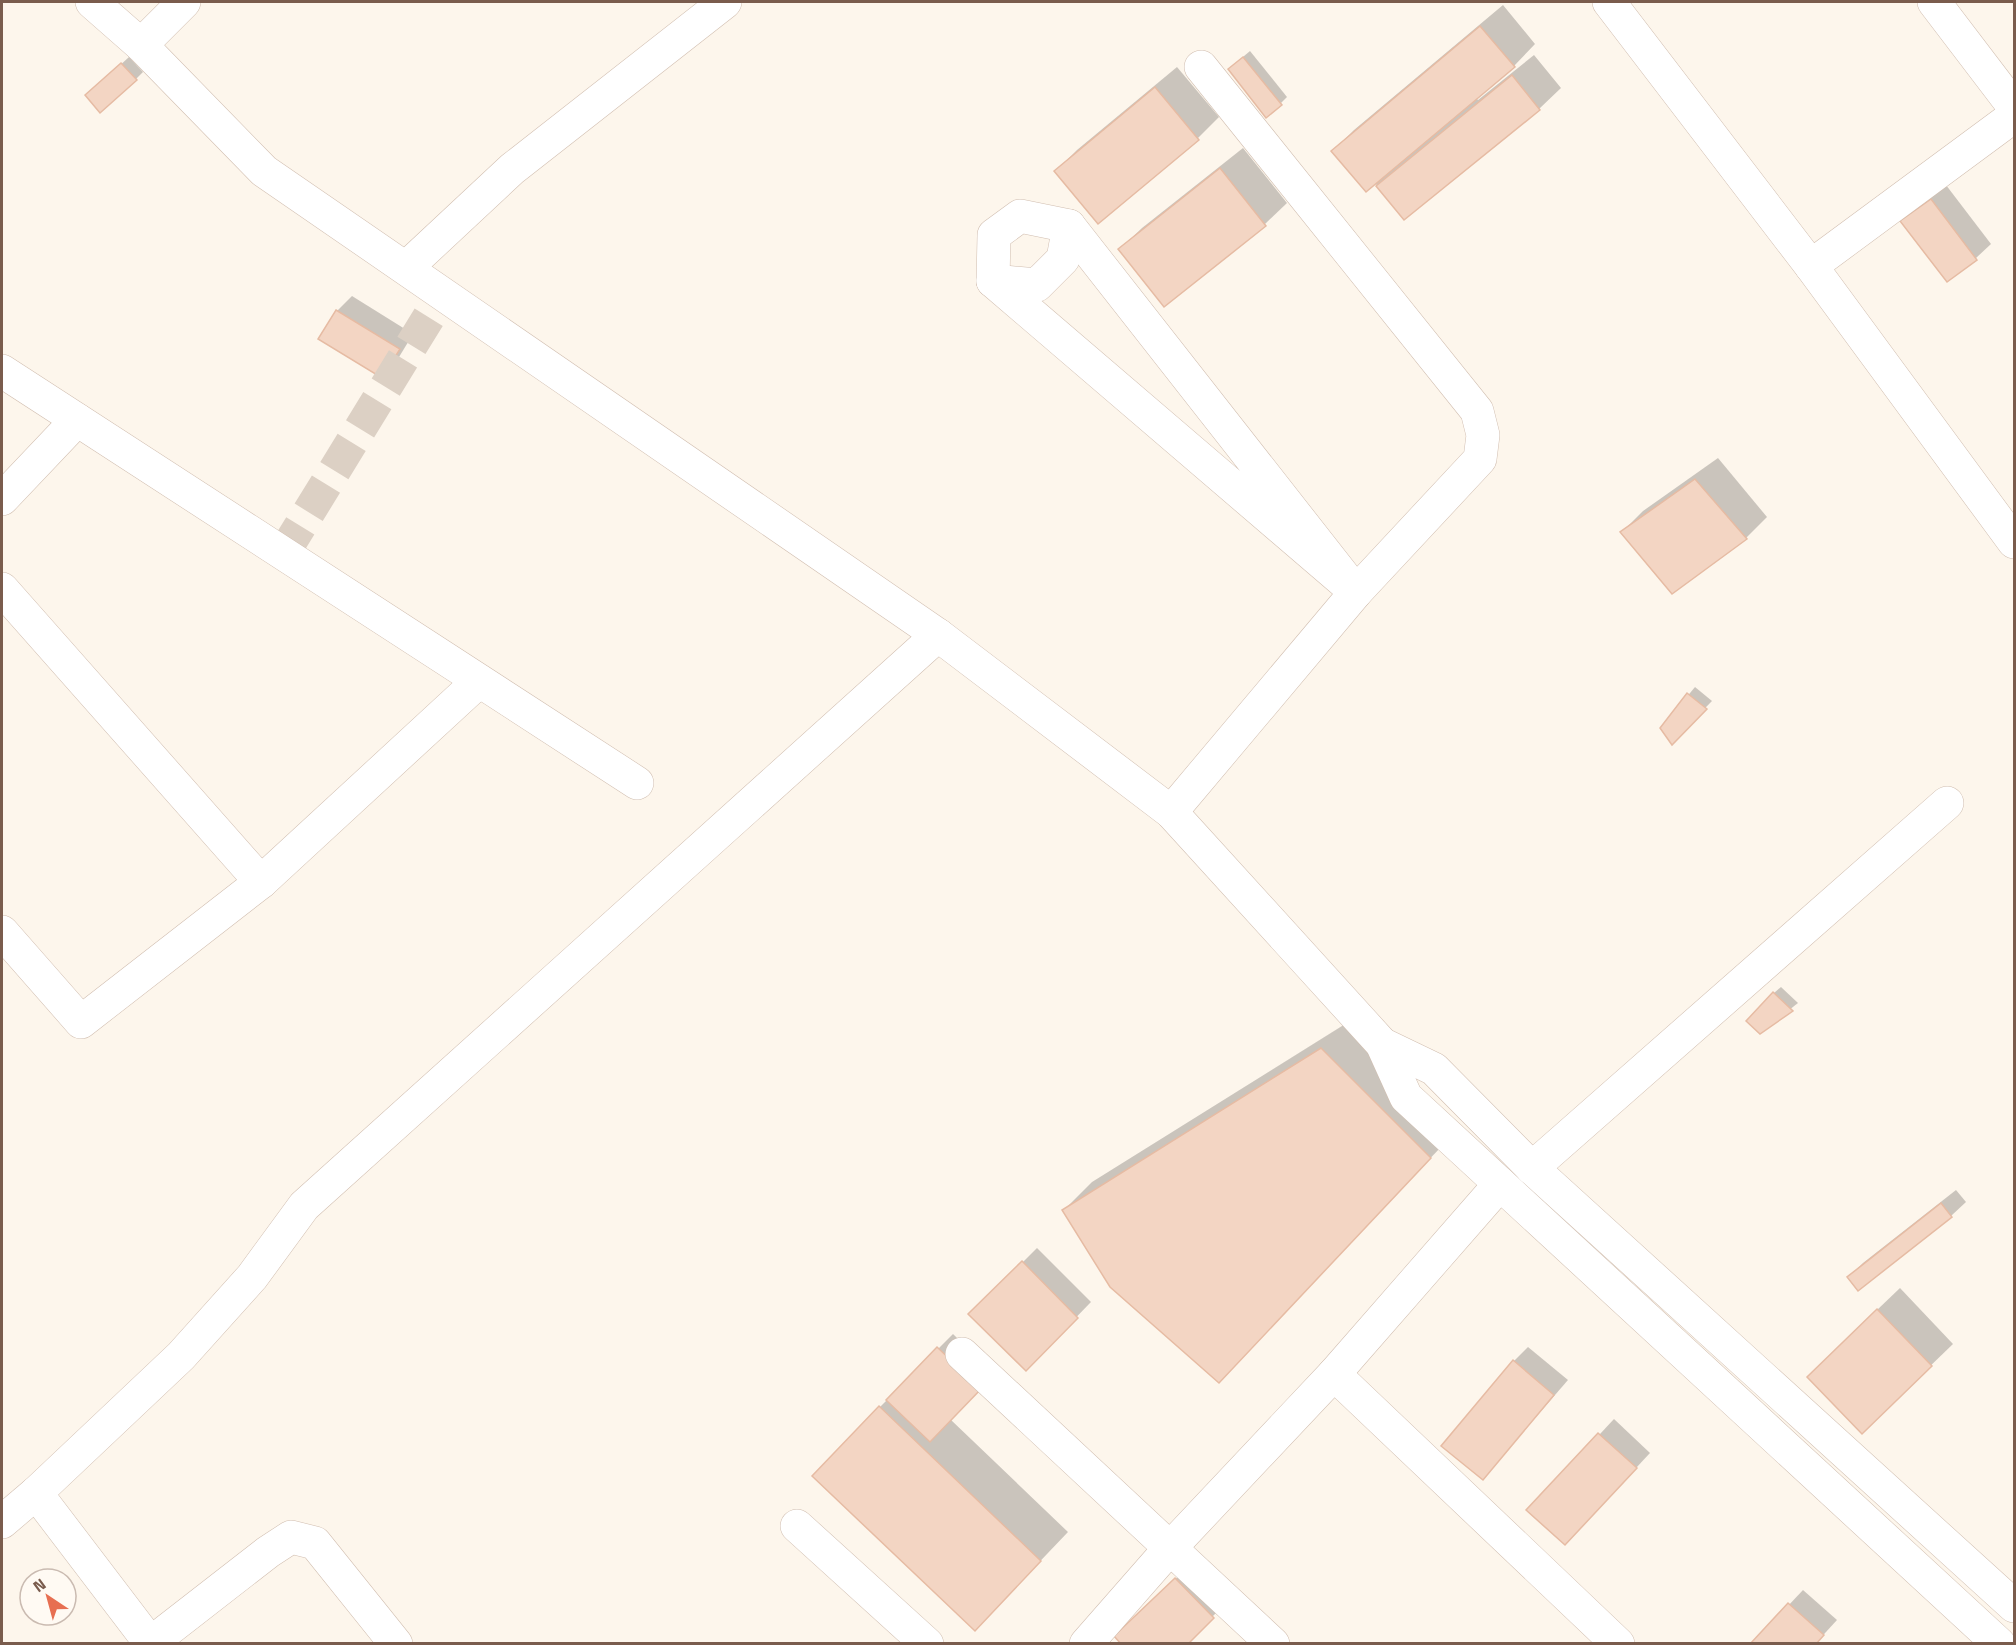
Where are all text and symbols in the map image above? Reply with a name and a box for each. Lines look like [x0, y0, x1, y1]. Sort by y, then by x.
north arrow [18, 1567, 78, 1627]
text: N [28, 1572, 51, 1598]

